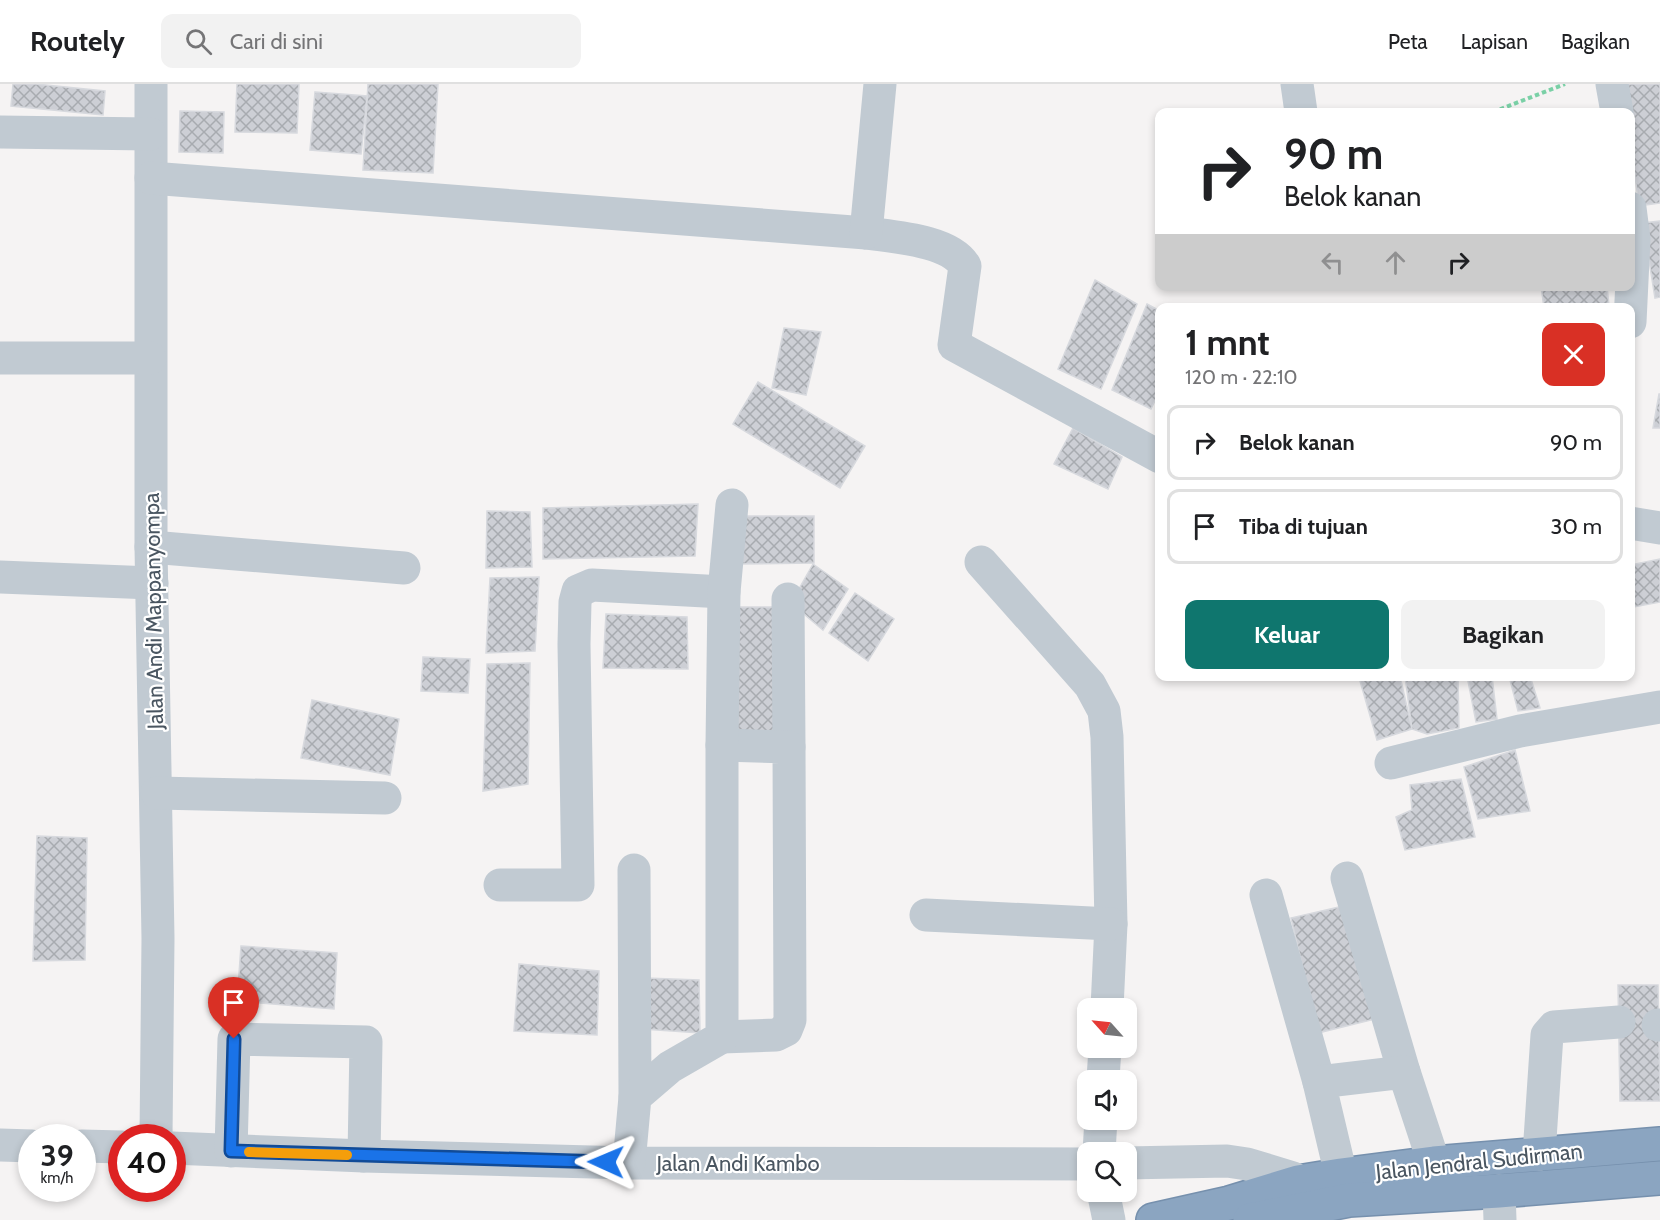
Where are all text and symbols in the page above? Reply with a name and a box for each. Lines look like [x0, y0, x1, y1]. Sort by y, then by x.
search box [161, 14, 581, 68]
text: Routely [30, 24, 125, 58]
icon: search [182, 25, 215, 58]
text: Cari di sini [230, 28, 323, 55]
text: Peta [1388, 29, 1428, 54]
text: Lapisan [1461, 29, 1528, 54]
text: Bagikan [1561, 29, 1630, 54]
text: 90 m [1284, 128, 1383, 180]
icon: right [1185, 132, 1263, 210]
text: Belok kanan [1284, 180, 1421, 213]
icon: left [1316, 246, 1349, 279]
icon: ahead [1379, 246, 1412, 279]
icon: right [1442, 246, 1475, 279]
text: 1 mnt [1185, 320, 1270, 364]
button: close [1542, 323, 1605, 386]
text: 120 m · 22:10 [1185, 365, 1297, 389]
icon: right [1188, 426, 1221, 459]
text: Belok kanan [1239, 429, 1355, 456]
text: 90 m [1550, 429, 1602, 456]
street label: Jalan Andi Mappanyompa [138, 492, 169, 731]
icon: arrive [1188, 510, 1221, 543]
text: Tiba di tujuan [1239, 513, 1368, 540]
text: 30 m [1550, 513, 1602, 540]
button: Keluar [1185, 600, 1389, 669]
button: Bagikan [1401, 600, 1605, 669]
pin [208, 977, 259, 1039]
icon: arrive [217, 986, 250, 1019]
north arrow [1077, 998, 1137, 1058]
map controls [1077, 998, 1137, 1202]
button: sound [1077, 1070, 1137, 1130]
speed limit sign: 40 [108, 1124, 186, 1202]
position arrow [574, 1130, 638, 1194]
text: 39 [40, 1137, 74, 1174]
street label: Jalan Jendral Sudirman [1373, 1137, 1584, 1186]
button: search [1077, 1142, 1137, 1202]
street label: Jalan Andi Kambo [655, 1150, 820, 1177]
text: km/h [41, 1169, 73, 1187]

